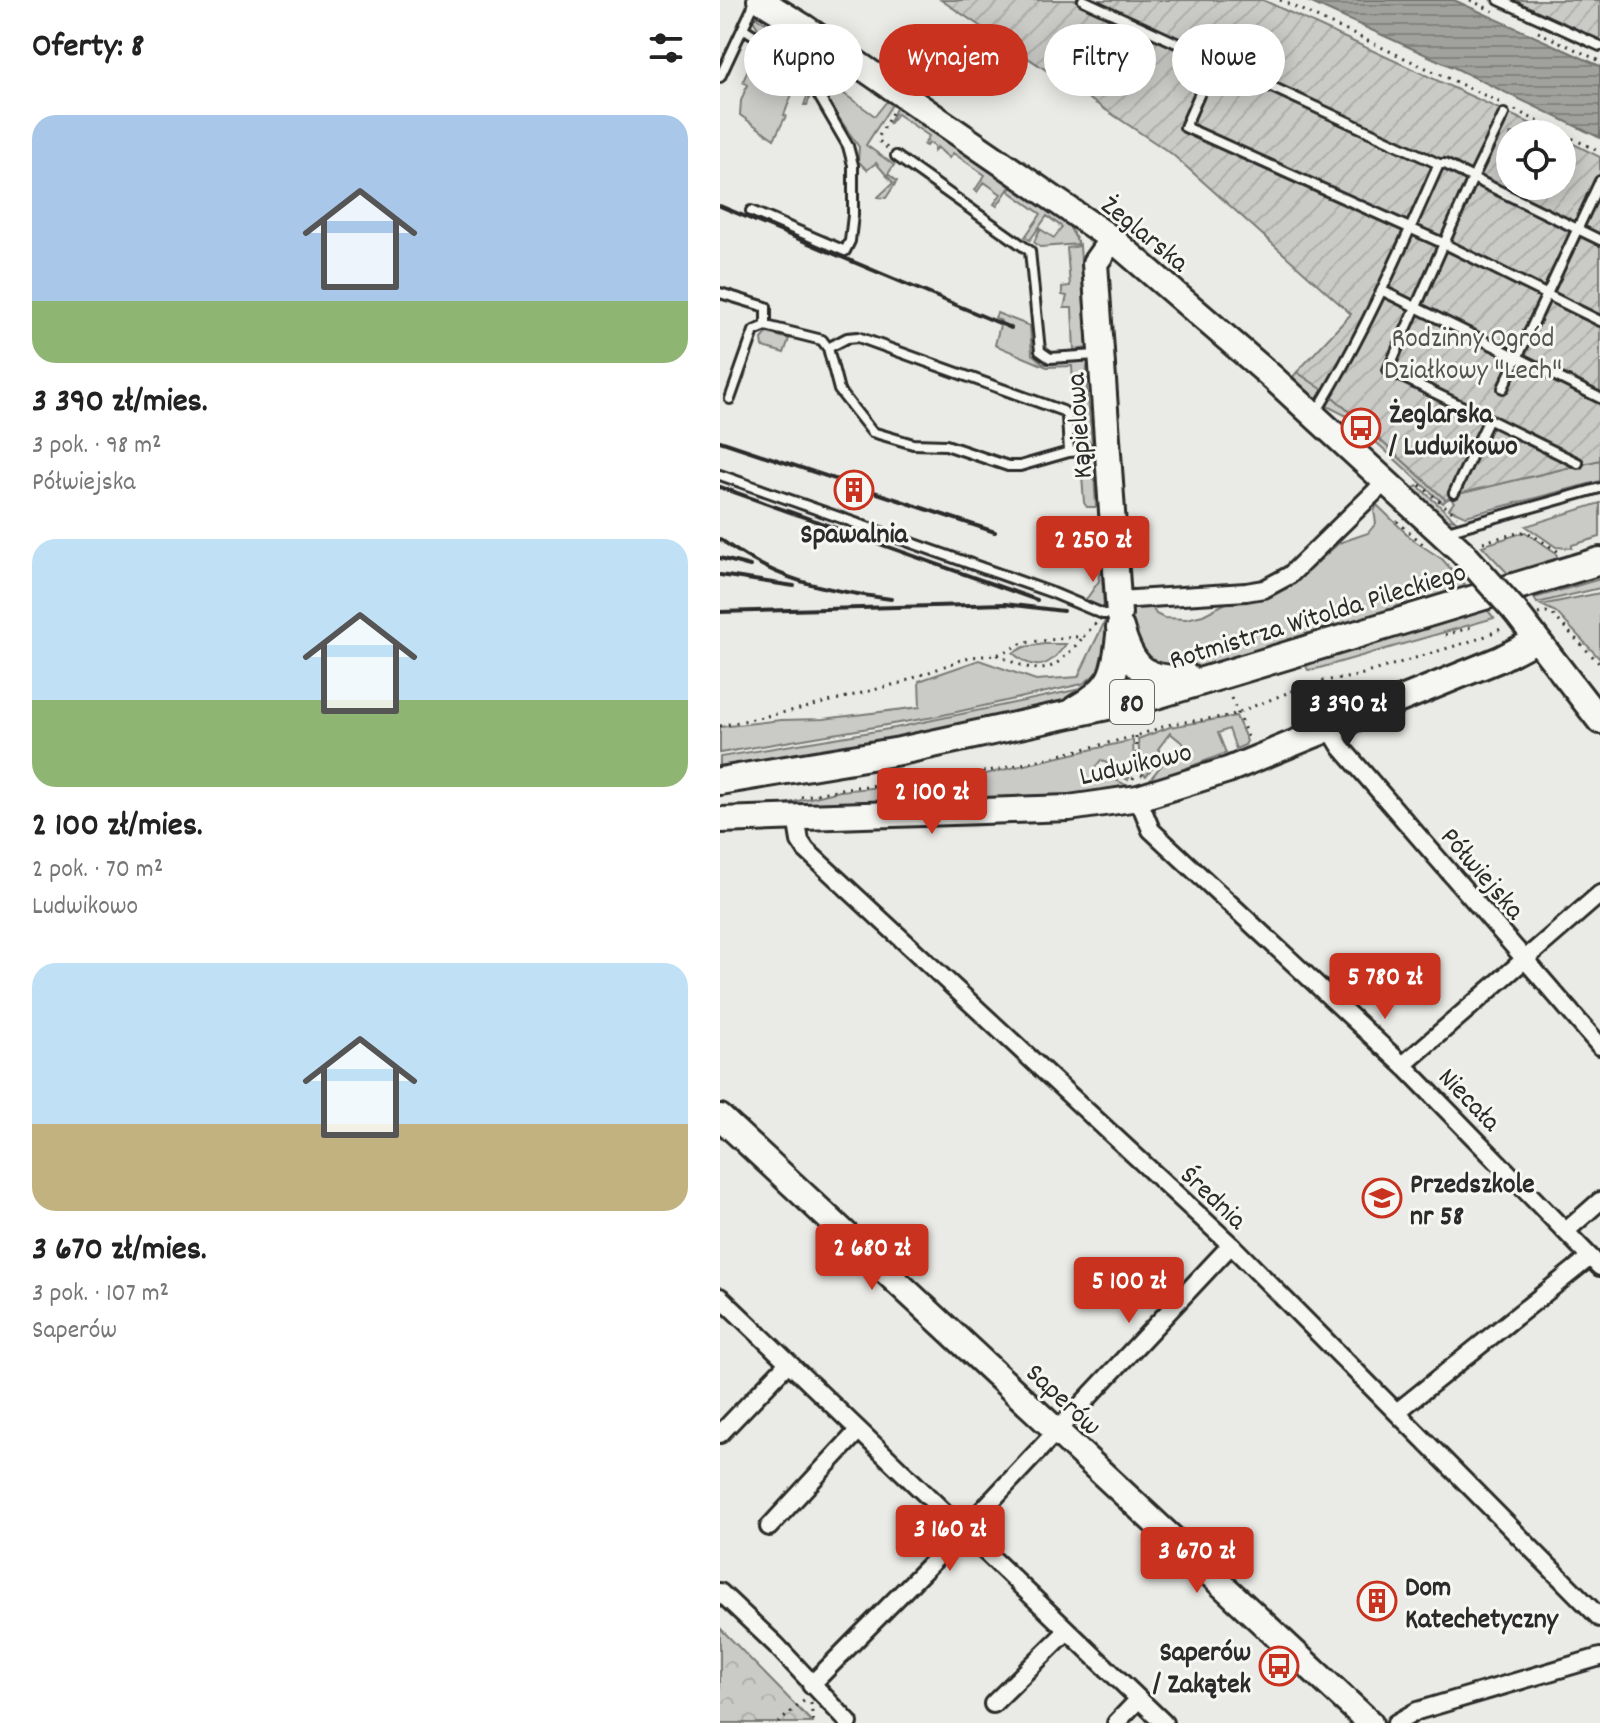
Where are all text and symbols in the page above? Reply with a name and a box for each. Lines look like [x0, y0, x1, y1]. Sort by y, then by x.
text: Oferty: 8 [32, 24, 144, 73]
chip: Kupno [744, 24, 863, 96]
chip: Wynajem [879, 24, 1028, 96]
chip: Filtry [1044, 24, 1156, 96]
chip: Nowe [1172, 24, 1285, 96]
icon: filters [644, 26, 688, 70]
map controls [1496, 120, 1576, 200]
button: locate [1496, 120, 1576, 200]
icon: home [288, 167, 432, 311]
street label: Żeglarska [1090, 188, 1196, 285]
park label: Rodzinny Ogród Działkowy "Lech" [1384, 321, 1562, 393]
street label: Kąpielowa [1058, 371, 1106, 480]
text: 3 390 zł/mies. [32, 379, 208, 428]
place label: Żeglarska / Ludwikowo [1388, 397, 1518, 469]
bus stop icon: Żeglarska / Ludwikowo [1340, 407, 1382, 449]
text: 3 pok. · 98 m² [32, 428, 162, 465]
text: Półwiejska [32, 465, 136, 502]
building icon: Spawalnia [833, 469, 875, 511]
pin: 2 250 zł [1010, 516, 1176, 584]
place label: Spawalnia [800, 517, 909, 557]
text: 2 250 zł [1054, 523, 1132, 560]
street label: Rotmistrza Witolda Pileckiego [1165, 555, 1472, 683]
icon: home [288, 591, 432, 735]
road number: 80 [1110, 680, 1154, 724]
pin: 3 390 zł [1265, 680, 1431, 748]
text: 3 390 zł [1309, 687, 1387, 724]
street label: Ludwikowo [1076, 735, 1196, 799]
pin: 2 100 zł [849, 768, 1015, 836]
text: 2 100 zł [895, 775, 969, 812]
text: 2 100 zł/mies. [32, 803, 203, 852]
street label: Półwiejska [1429, 820, 1532, 931]
text: 2 pok. · 70 m² [32, 852, 163, 889]
text: Ludwikowo [32, 889, 138, 926]
pin: 5 780 zł [1302, 953, 1468, 1021]
text: 5 780 zł [1348, 960, 1422, 997]
icon: home [288, 1015, 432, 1159]
street label: Niecała [1427, 1060, 1509, 1143]
street label: Średnia [1169, 1158, 1255, 1242]
place label: Przedszkole nr 58 [1410, 1167, 1535, 1239]
school or university icon: Przedszkole nr 58 [1361, 1177, 1403, 1219]
pin: 2 680 zł [789, 1224, 955, 1292]
text: 3 670 zł/mies. [32, 1227, 207, 1276]
text: 2 680 zł [833, 1231, 911, 1268]
pin: 5 100 zł [1046, 1257, 1212, 1325]
text: 5 100 zł [1092, 1264, 1166, 1301]
text: 3 pok. · 107 m² [32, 1276, 169, 1313]
text: Saperów [32, 1313, 117, 1350]
street label: Saperów [1014, 1356, 1109, 1448]
pin: 3 160 zł [867, 1505, 1033, 1573]
text: 3 160 zł [914, 1512, 986, 1549]
pin: 3 670 zł [1114, 1527, 1280, 1595]
text: 3 670 zł [1159, 1534, 1235, 1571]
place label: Dom Katechetyczny [1405, 1570, 1560, 1642]
building icon: Dom Katechetyczny [1356, 1580, 1398, 1622]
place label: Saperów / Zakątek [1152, 1635, 1251, 1707]
bus stop icon: Saperów / Zakątek [1258, 1645, 1300, 1687]

